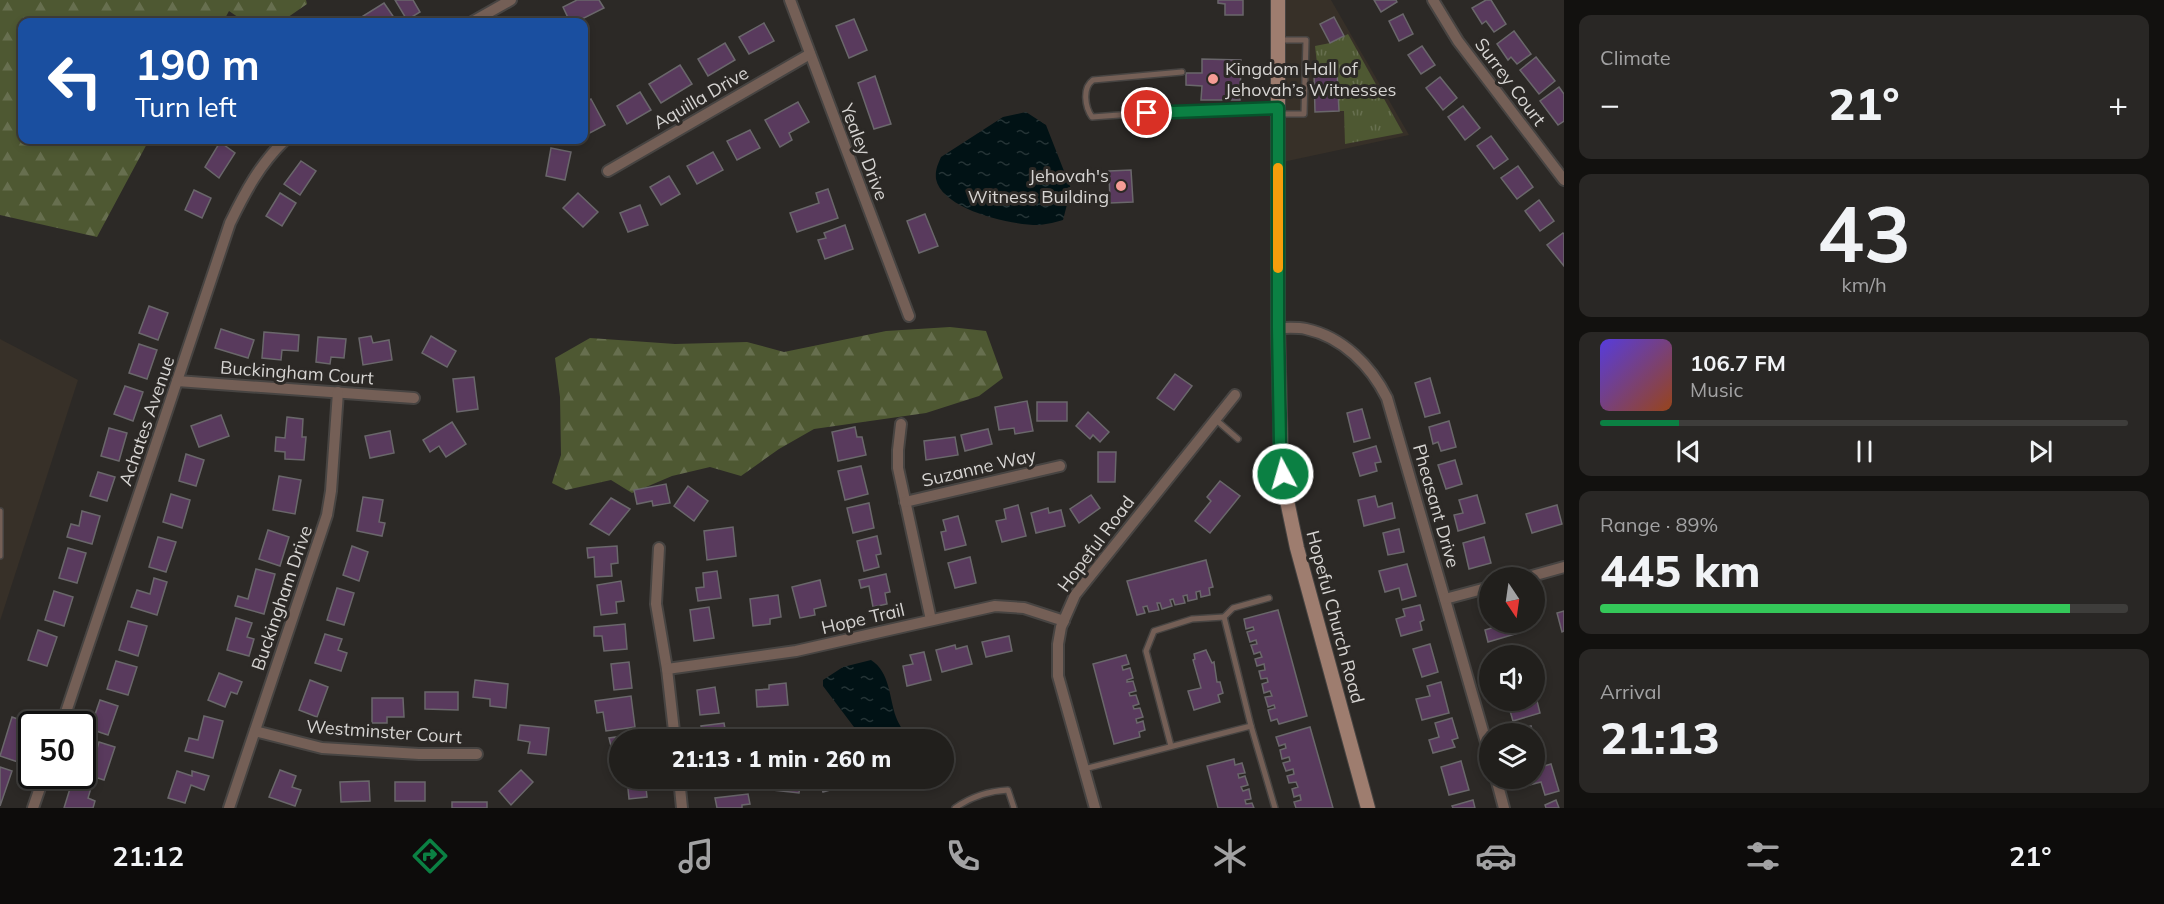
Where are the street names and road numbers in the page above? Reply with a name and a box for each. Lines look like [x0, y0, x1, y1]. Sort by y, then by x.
street label: Surrey Court [1470, 33, 1551, 130]
street label: Aquilla Drive [649, 61, 752, 134]
street label: Yealey Drive [835, 99, 893, 203]
street label: Achates Avenue [114, 353, 179, 489]
street label: Buckingham Court [219, 356, 375, 389]
street label: Pheasant Drive [1408, 441, 1465, 570]
street label: Suzanne Way [920, 443, 1039, 492]
street label: Hopeful Road [1052, 491, 1139, 596]
street label: Buckingham Drive [246, 522, 317, 673]
street label: Hopeful Church Road [1301, 528, 1370, 706]
street label: Hope Trail [819, 598, 907, 639]
street label: Westminster Court [305, 715, 463, 748]

